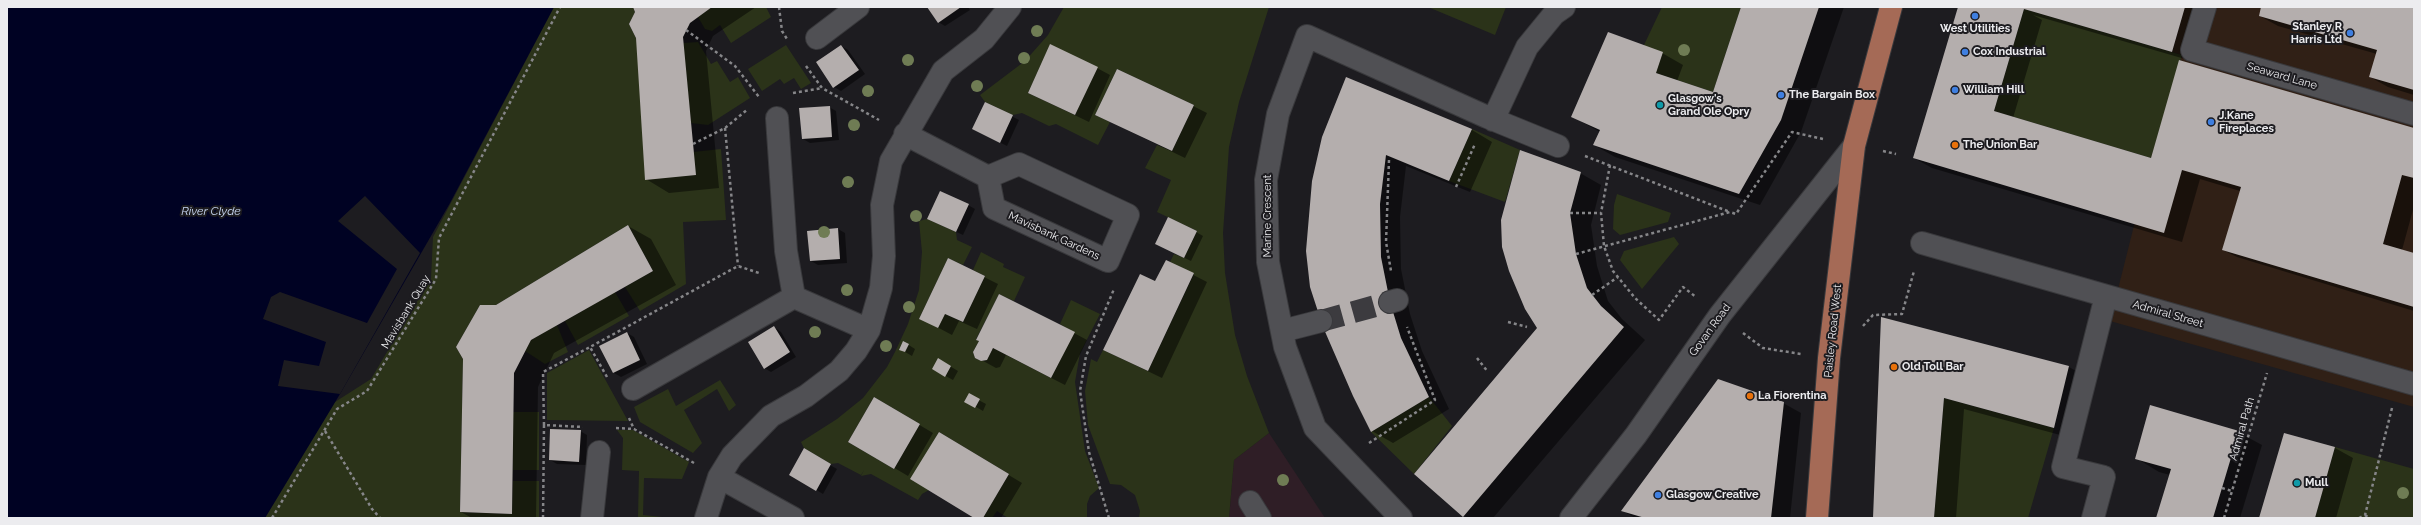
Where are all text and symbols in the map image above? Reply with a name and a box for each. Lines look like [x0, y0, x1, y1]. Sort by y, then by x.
marker: West Utilities [1970, 11, 1980, 21]
place label: Stanley R Harris Ltd [2291, 20, 2342, 46]
place label: West Utilities [1940, 22, 2010, 36]
marker: Stanley R Harris Ltd [2345, 28, 2355, 38]
place label: Cox Industrial [1973, 45, 2046, 59]
marker: Cox Industrial [1960, 47, 1970, 57]
street label: Seaward Lane [2245, 60, 2319, 92]
place label: William Hill [1963, 83, 2024, 97]
marker: William Hill [1950, 85, 1960, 95]
place label: The Bargain Box [1789, 88, 1875, 102]
marker: The Bargain Box [1776, 90, 1786, 100]
place label: Glasgow's Grand Ole Opry [1668, 92, 1749, 118]
marker: Glasgow's Grand Ole Opry [1655, 100, 1665, 110]
place label: J.Kane Fireplaces [2219, 109, 2274, 135]
marker: J.Kane Fireplaces [2206, 117, 2216, 127]
place label: The Union Bar [1963, 138, 2037, 152]
marker: The Union Bar [1950, 140, 1960, 150]
street label: Marine Crescent [1261, 174, 1275, 258]
water label: River Clyde [181, 204, 241, 218]
street label: Mavisbank Gardens [1006, 209, 1102, 263]
street label: Mavisbank Quay [379, 273, 433, 351]
street label: Paisley Road West [1822, 284, 1844, 378]
street label: Admiral Street [2131, 298, 2205, 330]
street label: Govan Road [1687, 301, 1733, 359]
place label: Old Toll Bar [1902, 360, 1964, 374]
marker: Old Toll Bar [1889, 362, 1899, 372]
place label: La Fiorentina [1758, 389, 1827, 403]
marker: La Fiorentina [1745, 391, 1755, 401]
street label: Admiral Path [2227, 396, 2257, 462]
place label: Mull [2305, 476, 2328, 490]
marker: Mull [2292, 478, 2302, 488]
place label: Glasgow Creative [1666, 488, 1759, 502]
marker: Glasgow Creative [1653, 490, 1663, 500]

